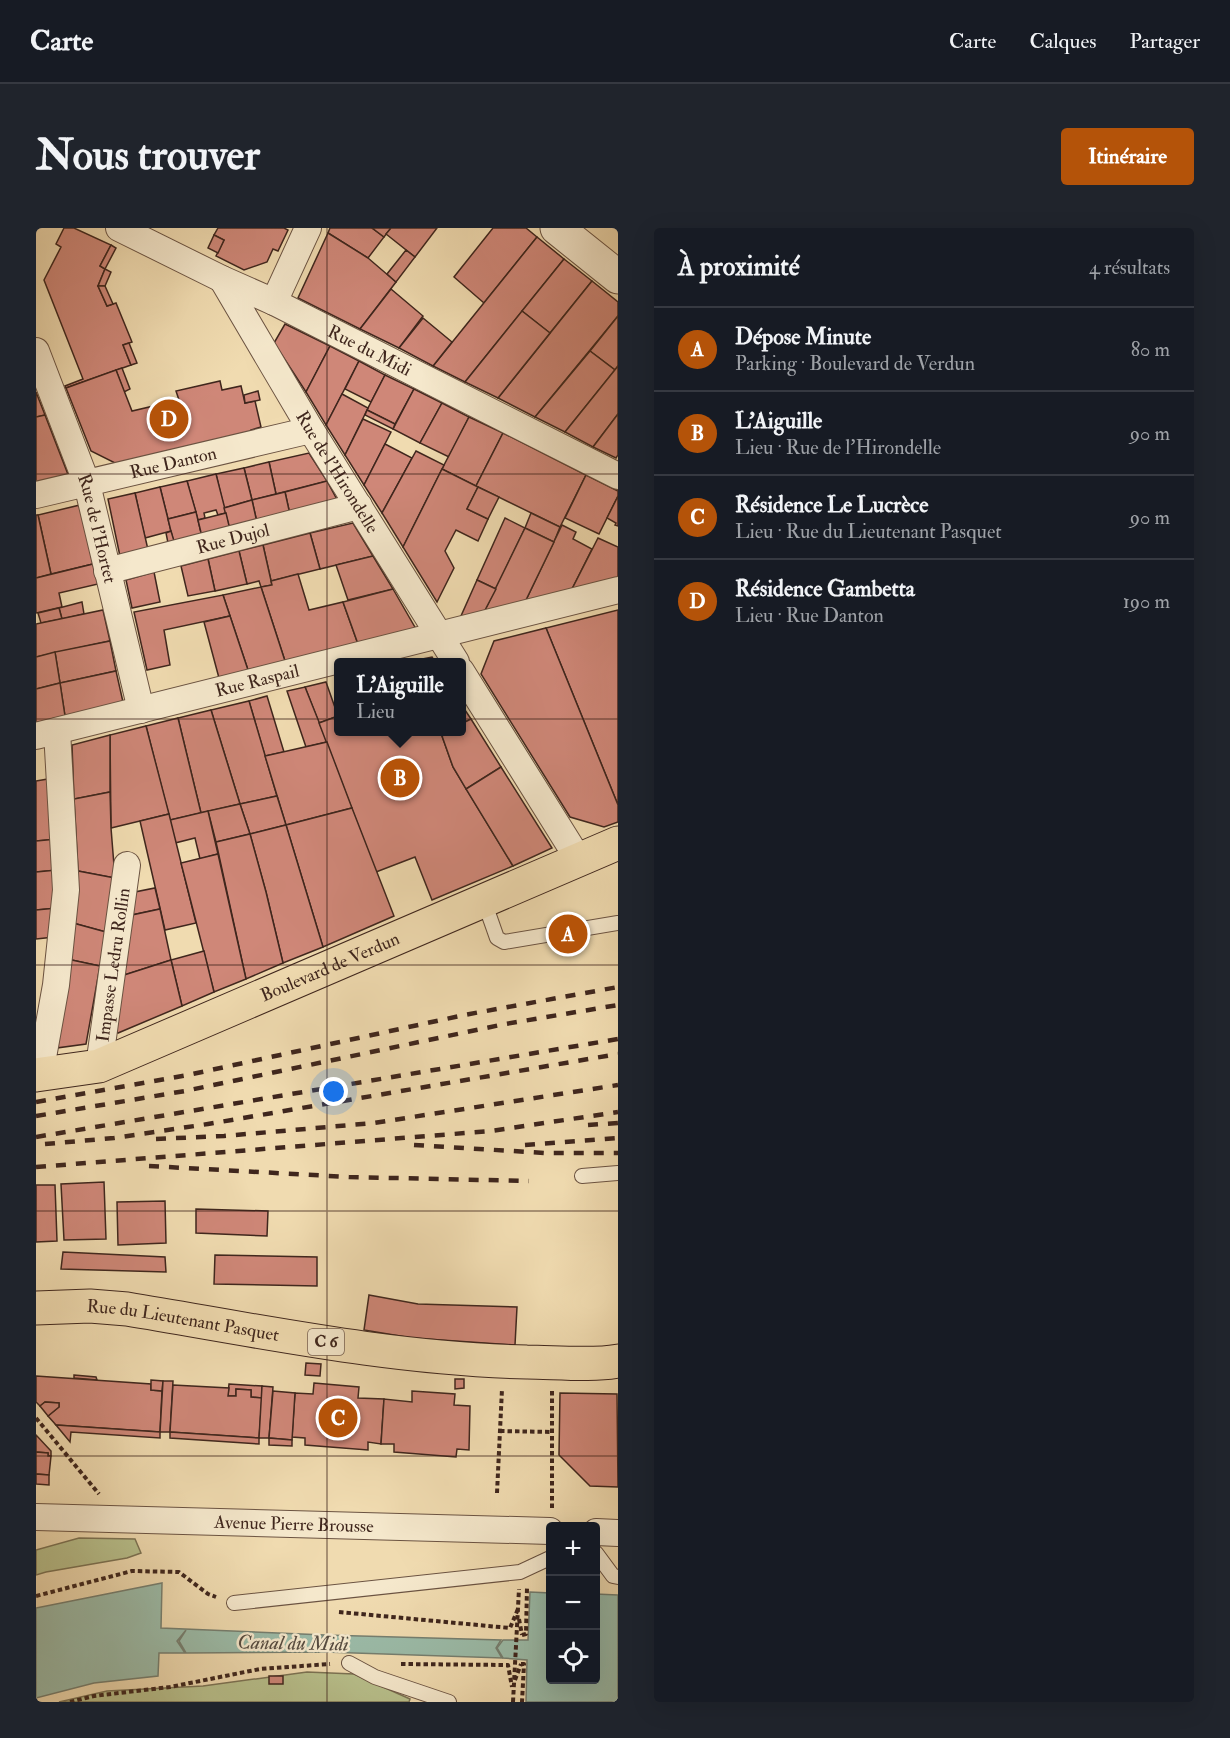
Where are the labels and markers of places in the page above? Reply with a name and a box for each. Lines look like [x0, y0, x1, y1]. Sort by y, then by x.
pin: D [150, 396, 188, 441]
pin: B [380, 756, 420, 800]
pin: A [548, 912, 588, 956]
pin: C [318, 1396, 358, 1440]

